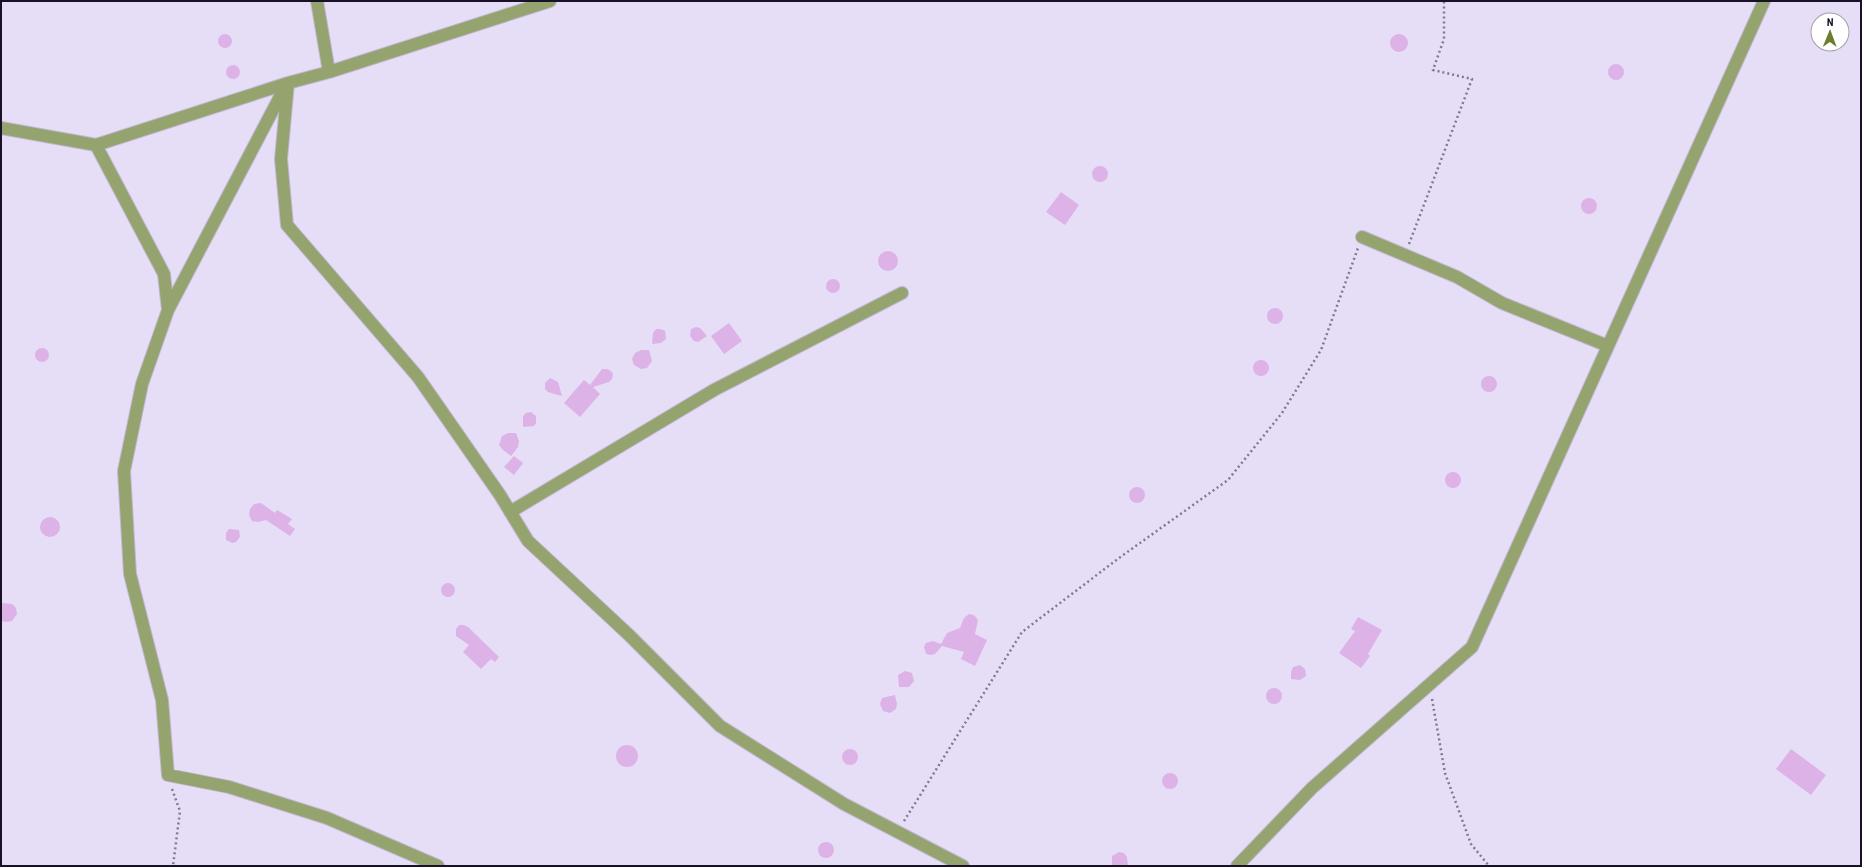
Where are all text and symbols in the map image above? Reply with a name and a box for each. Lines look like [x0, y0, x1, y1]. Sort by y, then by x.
north arrow [1810, 12, 1850, 52]
text: N [1827, 16, 1834, 29]

